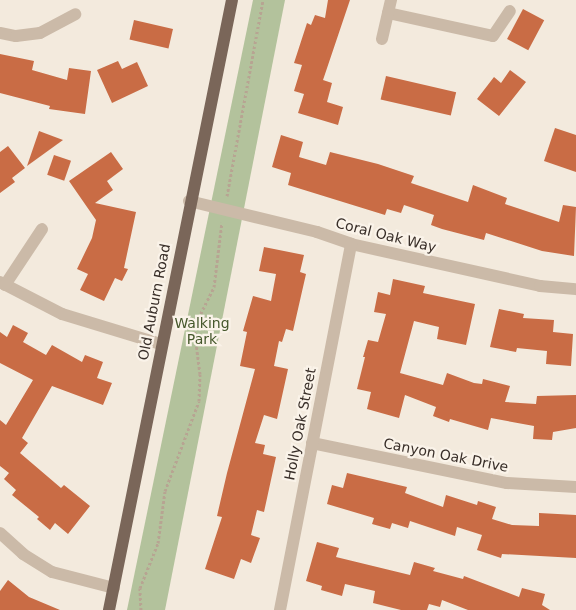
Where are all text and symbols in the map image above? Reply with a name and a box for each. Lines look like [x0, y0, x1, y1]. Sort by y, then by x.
street label: Coral Oak Way [334, 214, 438, 256]
street label: Old Auburn Road [134, 242, 174, 362]
park label: Walking Park [174, 315, 230, 348]
street label: Holly Oak Street [281, 366, 319, 482]
street label: Canyon Oak Drive [382, 435, 510, 475]

